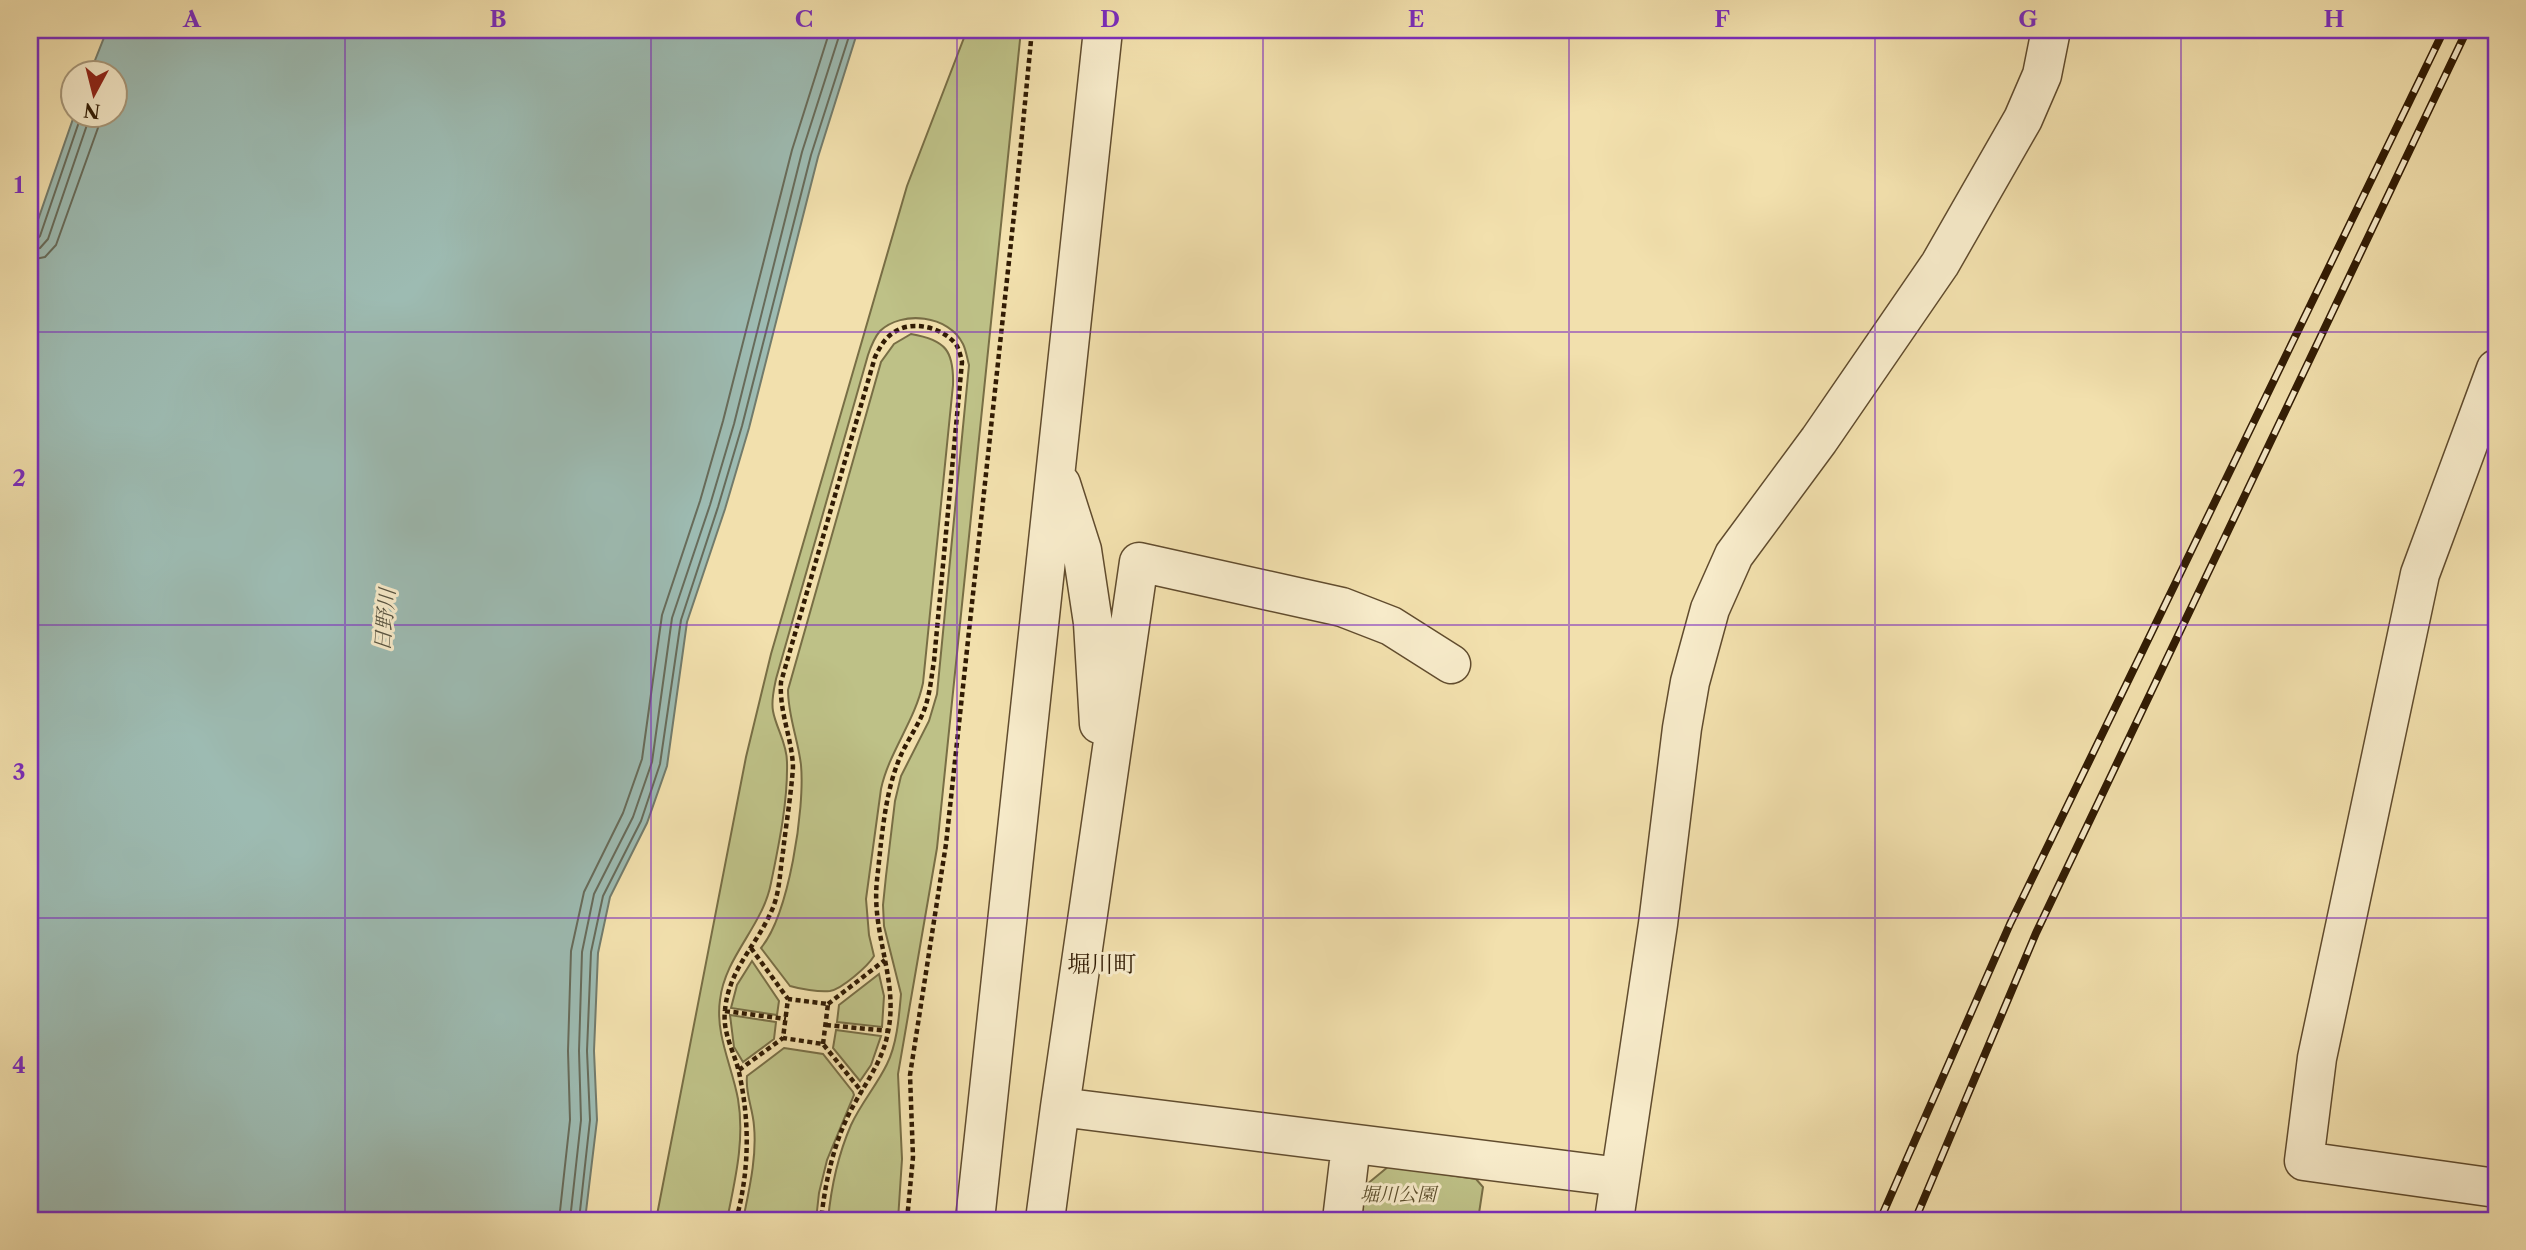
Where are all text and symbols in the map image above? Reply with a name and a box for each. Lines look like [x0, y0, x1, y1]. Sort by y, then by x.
text: A [182, 5, 202, 33]
text: B [489, 5, 507, 33]
text: C [795, 5, 813, 33]
text: D [1100, 5, 1120, 33]
text: E [1408, 5, 1424, 33]
text: F [1714, 5, 1730, 33]
text: G [2018, 5, 2038, 33]
text: H [2324, 5, 2345, 33]
north arrow [60, 60, 130, 130]
text: N [82, 98, 102, 123]
text: 1 [14, 171, 25, 199]
text: 2 [12, 464, 26, 492]
water label: 日野川 [369, 585, 400, 652]
text: 3 [13, 758, 26, 786]
district label: 堀川町 [1068, 950, 1137, 978]
text: 4 [12, 1051, 26, 1079]
park label: 堀川公園 [1360, 1183, 1439, 1206]

